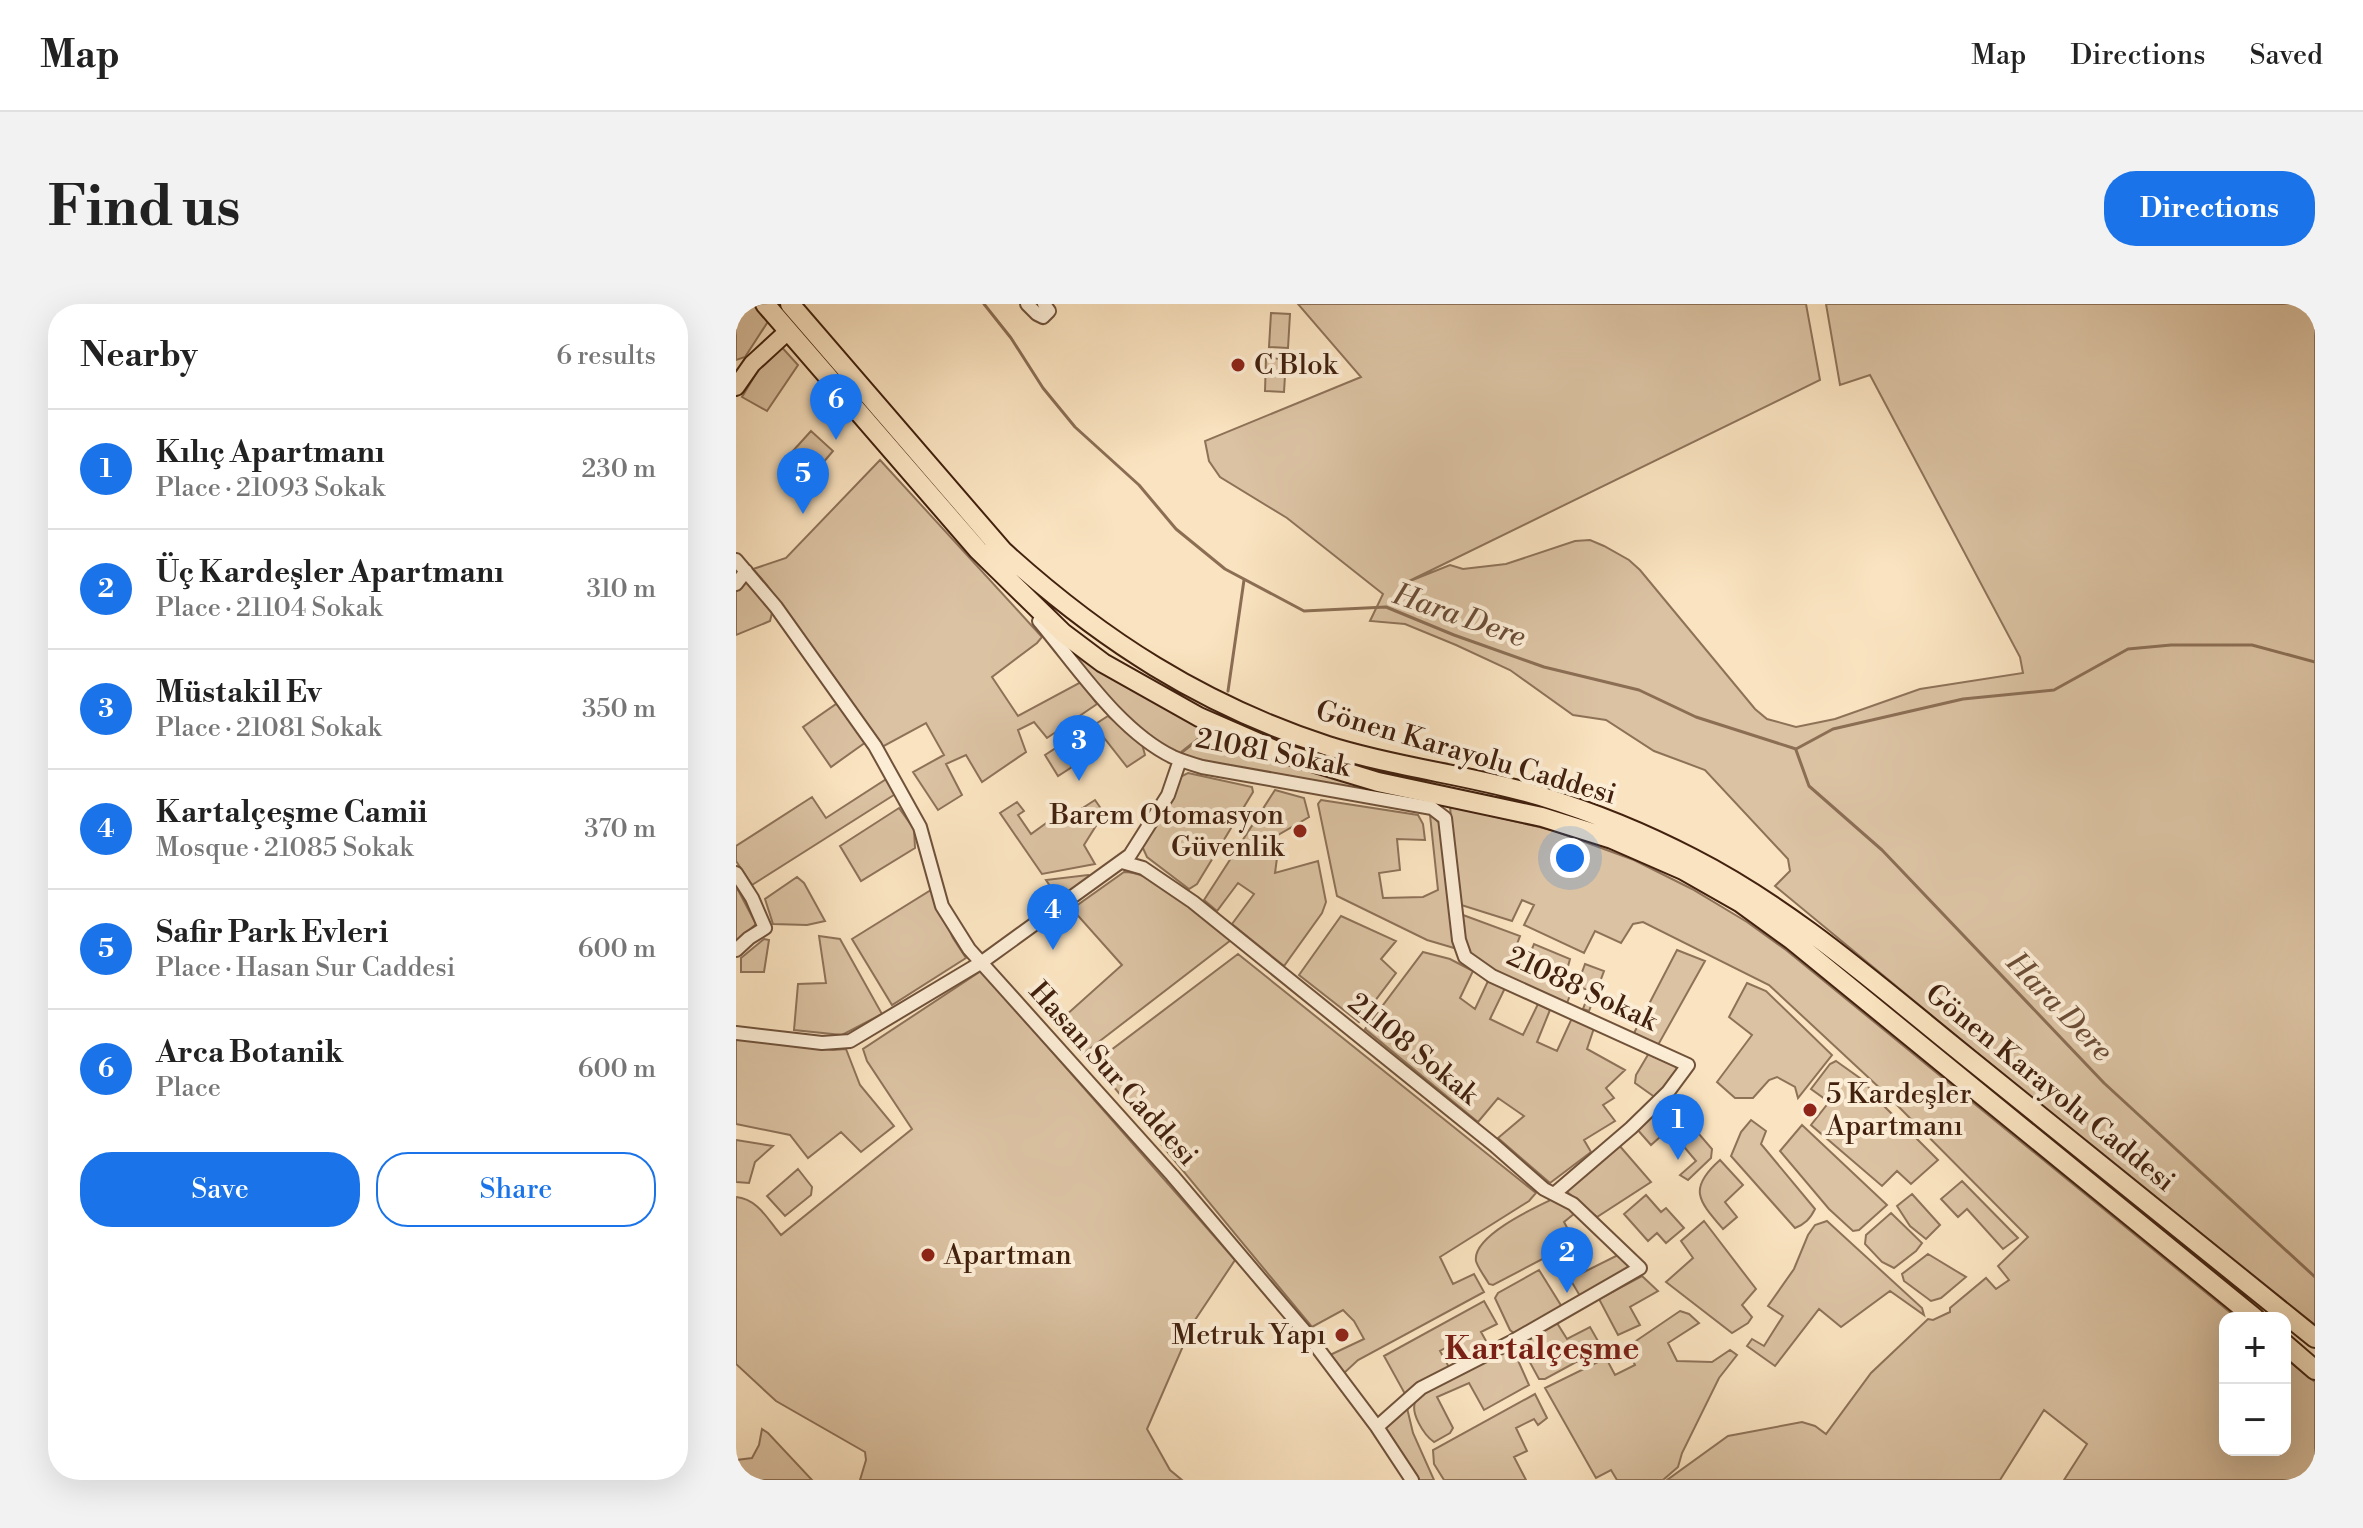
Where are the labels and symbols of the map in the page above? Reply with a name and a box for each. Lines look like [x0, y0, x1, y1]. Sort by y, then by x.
place label: C Blok [1254, 348, 1339, 383]
marker: C Blok [1229, 356, 1247, 374]
pin: 6 [810, 374, 862, 440]
pin: 5 [777, 448, 829, 514]
water label: Hara Dere [1387, 575, 1530, 656]
street label: Gönen Karayolu Caddesi [1312, 693, 1620, 813]
pin: 3 [1053, 715, 1105, 781]
street label: 21081 Sokak [1193, 721, 1355, 785]
place label: Barem Otomasyon Güvenlik [1049, 798, 1285, 865]
marker: Barem Otomasyon Güvenlik [1291, 822, 1309, 840]
your location [1550, 838, 1590, 878]
pin: 4 [1027, 884, 1079, 950]
street label: 21088 Sokak [1501, 939, 1664, 1040]
water label: Hara Dere [1997, 943, 2121, 1070]
street label: Hasan Sur Caddesi [1021, 975, 1205, 1173]
street label: Gönen Karayolu Caddesi [1918, 977, 2182, 1199]
street label: 21108 Sokak [1341, 986, 1486, 1113]
place label: 5 Kardeşler Apartmanı [1825, 1077, 1972, 1144]
pin: 1 [1652, 1094, 1704, 1160]
marker: 5 Kardeşler Apartmanı [1801, 1101, 1819, 1119]
pin: 2 [1541, 1227, 1593, 1293]
place label: Apartman [943, 1238, 1072, 1273]
marker: Apartman [919, 1246, 937, 1264]
place label: Metruk Yapı [1171, 1318, 1326, 1353]
marker: Metruk Yapı [1333, 1326, 1351, 1344]
district label: Kartalçeşme [1445, 1329, 1639, 1369]

